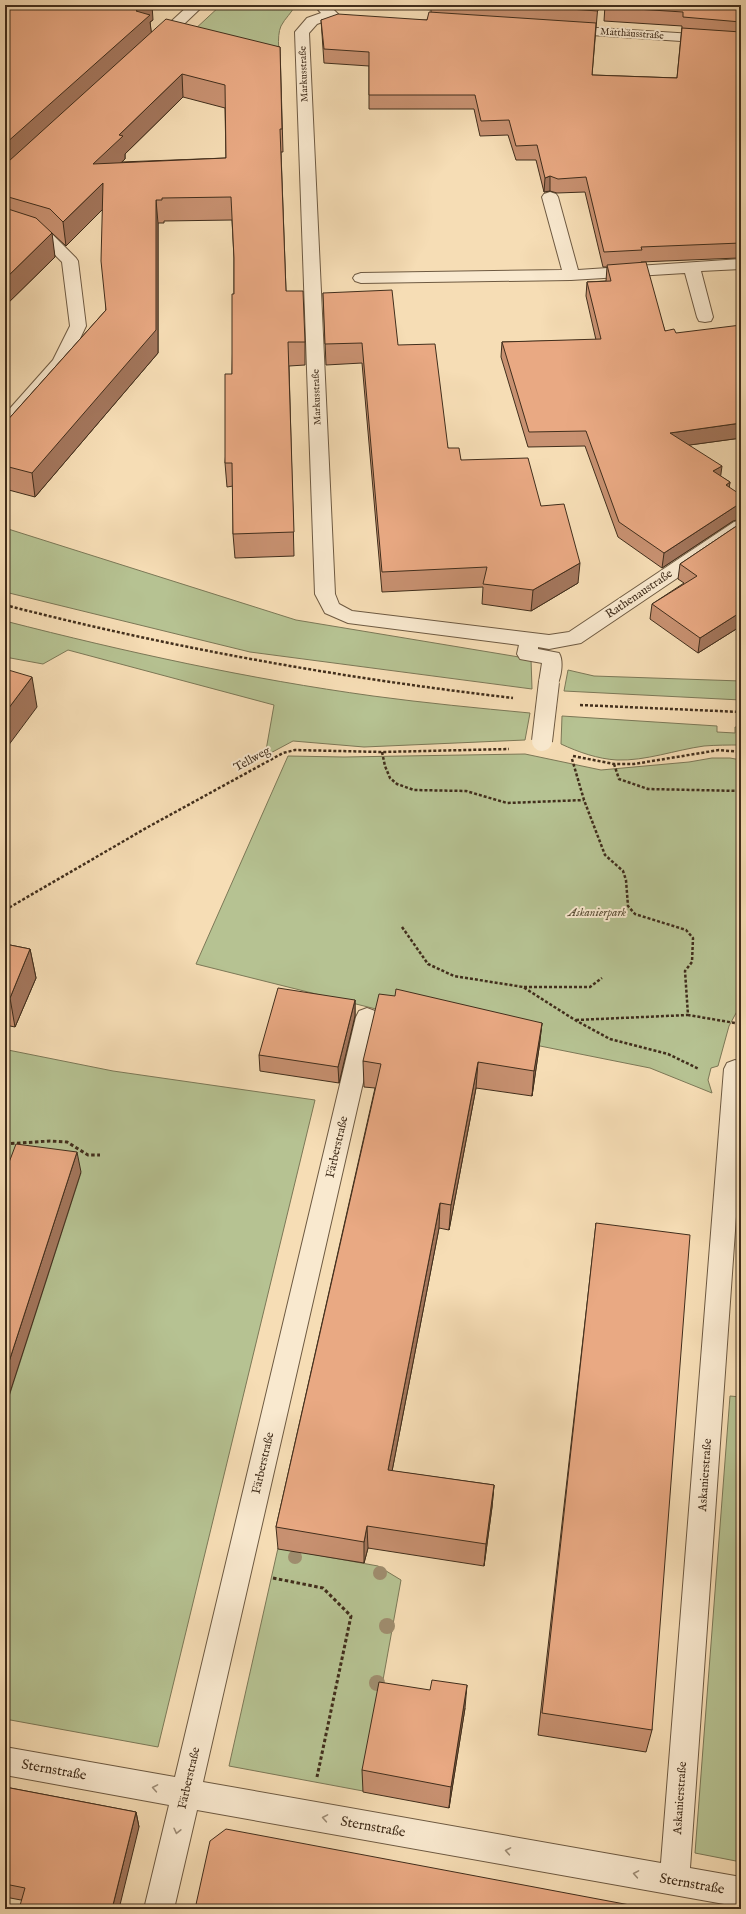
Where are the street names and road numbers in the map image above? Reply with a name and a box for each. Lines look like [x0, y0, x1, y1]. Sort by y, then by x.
street label: Matthäusstraße [600, 25, 665, 43]
street label: Markusstraße [297, 45, 311, 102]
street label: Markusstraße [310, 368, 324, 425]
street label: Rathenaustraße [603, 566, 676, 622]
street label: Tellweg [231, 743, 273, 775]
street label: Färberstraße [323, 1114, 352, 1179]
street label: Färberstraße [249, 1430, 278, 1495]
street label: Askanierstraße [695, 1438, 715, 1513]
street label: Färberstraße [175, 1745, 204, 1810]
street label: Sternstraße [20, 1755, 88, 1785]
street label: Askanierstraße [670, 1761, 690, 1836]
street label: Sternstraße [339, 1812, 407, 1842]
street label: Sternstraße [658, 1869, 726, 1899]

